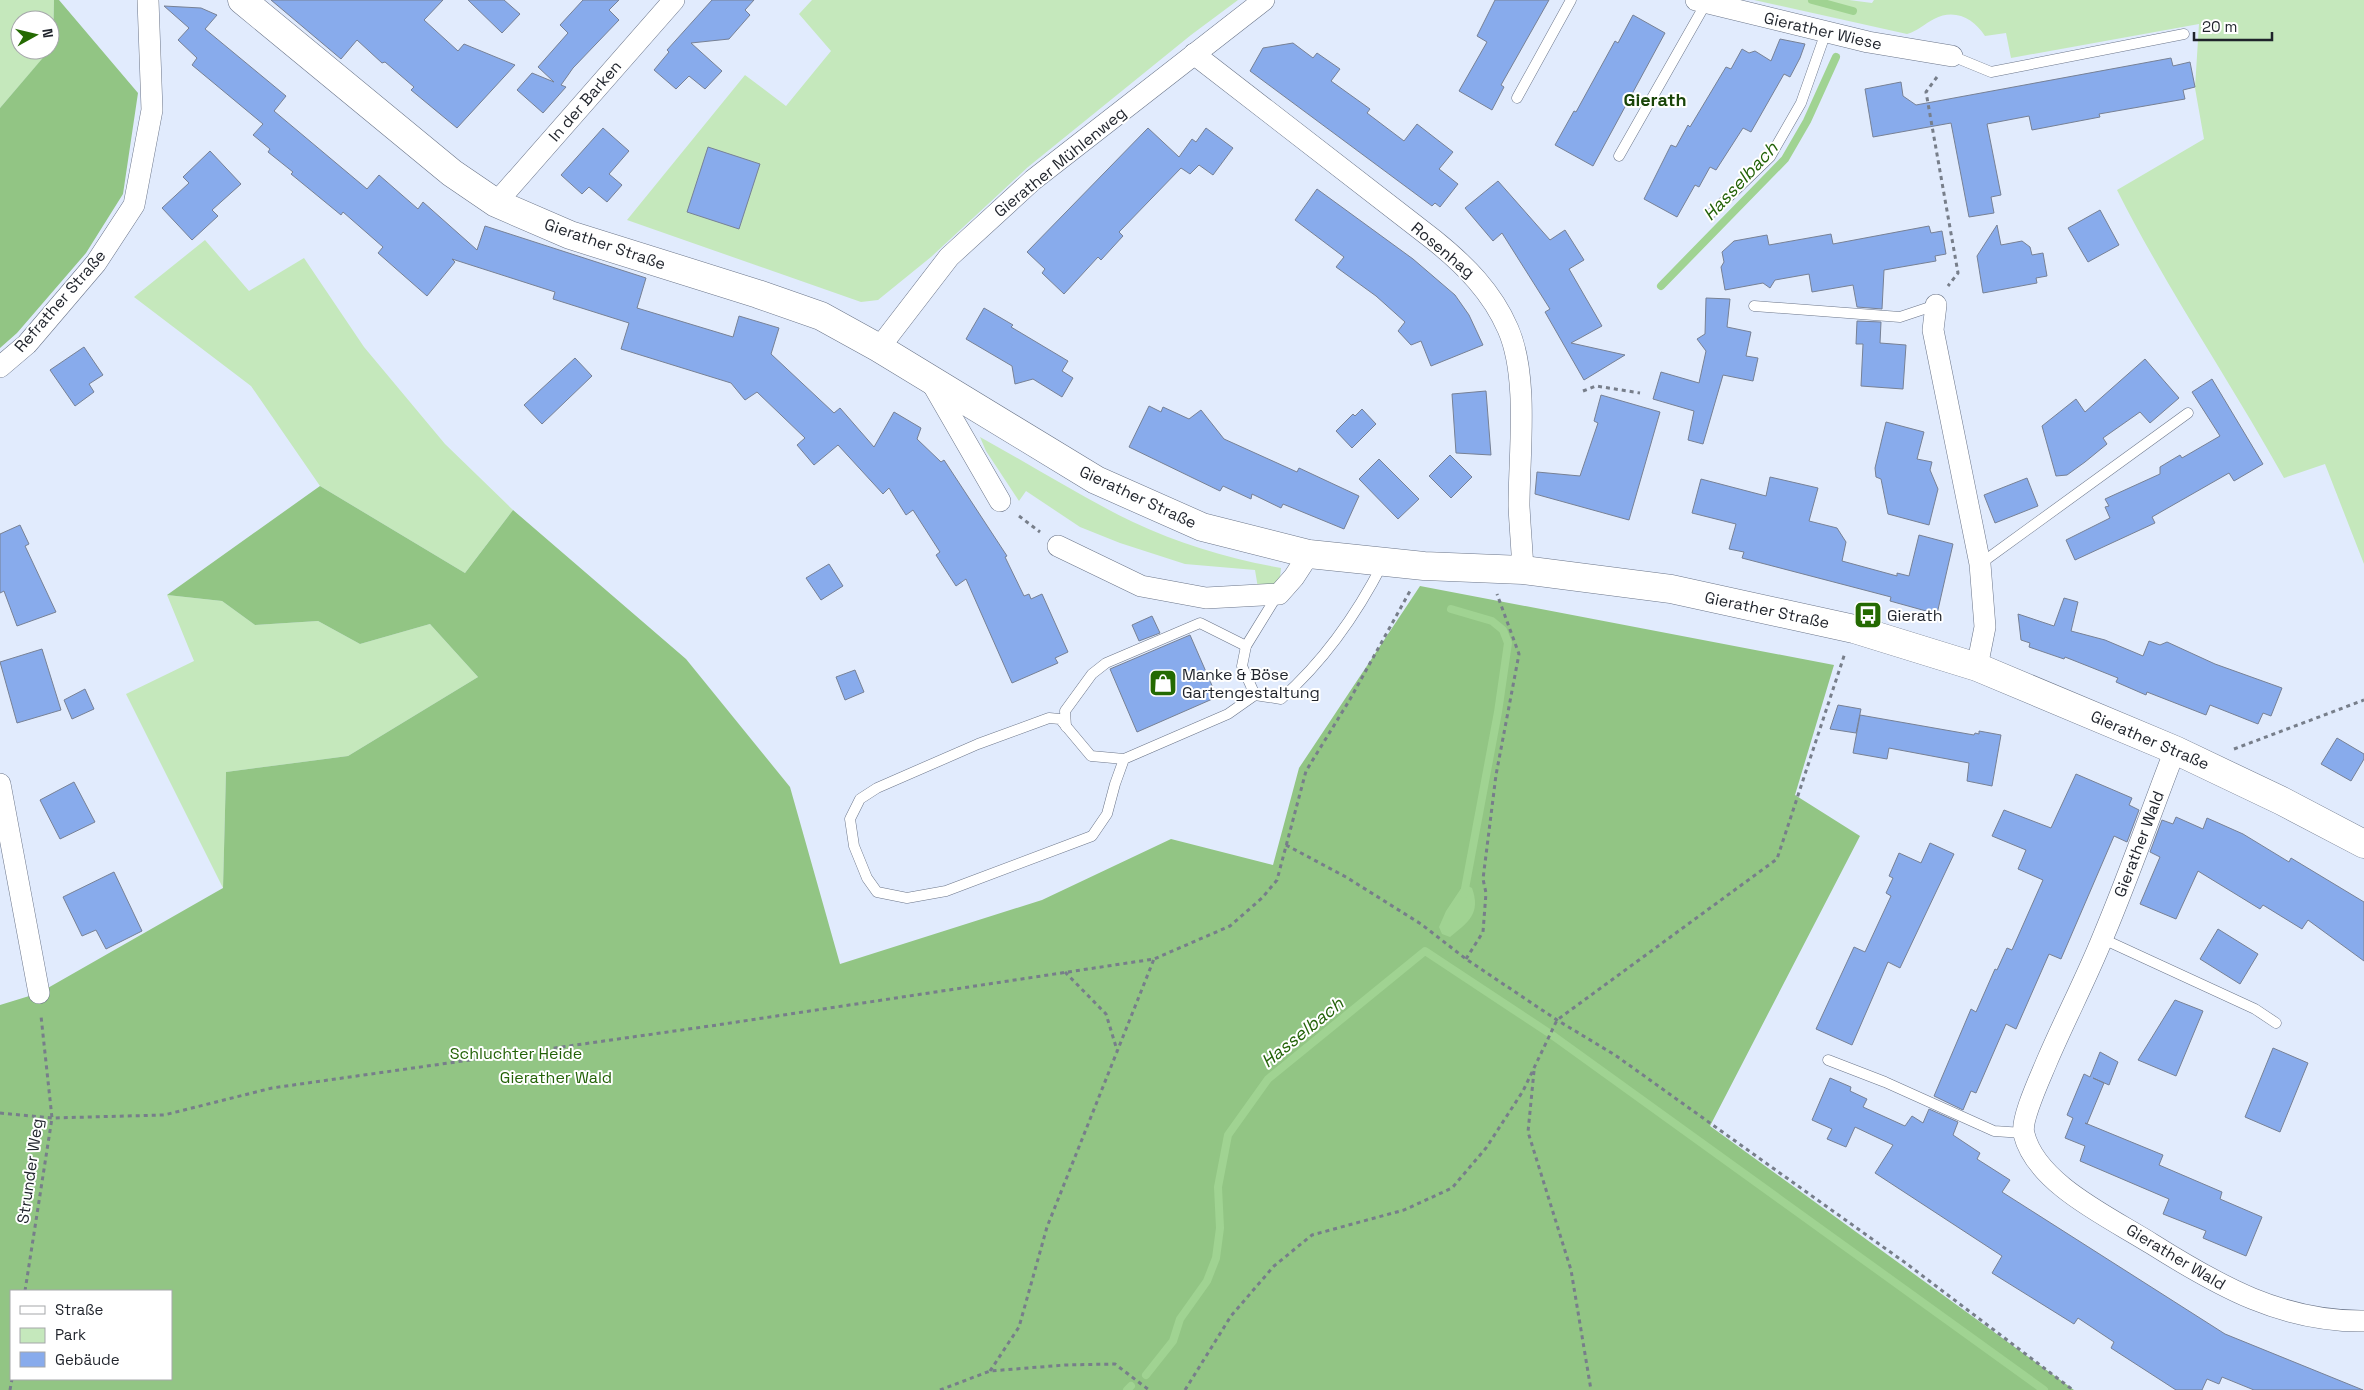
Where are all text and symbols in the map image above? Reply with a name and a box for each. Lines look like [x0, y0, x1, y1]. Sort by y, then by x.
street label: Gierather Wiese [1762, 7, 1884, 55]
north arrow [10, 10, 60, 60]
scale bar [2194, 10, 2272, 42]
text: 20 m [2202, 17, 2237, 36]
text: N [38, 27, 57, 39]
street label: In der Barken [544, 56, 626, 146]
district label: Gierath [1623, 88, 1687, 111]
street label: Gierather Mühlenweg [990, 102, 1130, 222]
water label: Hasselbach [1698, 136, 1783, 225]
street label: Gierather Straße [542, 213, 668, 275]
street label: Rosenhag [1407, 217, 1479, 283]
street label: Refrather Straße [10, 245, 110, 357]
street label: Gierather Straße [1076, 461, 1200, 533]
street label: Gierather Straße [1703, 587, 1831, 633]
bus stop icon: Gierath [1853, 600, 1883, 630]
place label: Gierath [1887, 605, 1943, 626]
place label: Manke & Böse Gartengestaltung [1182, 664, 1320, 703]
shop icon: Manke & Böse Gartengestaltung [1148, 668, 1178, 698]
street label: Gierather Straße [2088, 706, 2212, 774]
street label: Gierather Wald [2109, 788, 2169, 900]
water label: Hasselbach [1256, 991, 1349, 1072]
park label: Schluchter Heide [450, 1043, 582, 1064]
park label: Gierather Wald [500, 1067, 612, 1088]
street label: Strunder Weg [12, 1117, 48, 1225]
street label: Gierather Wald [2122, 1219, 2230, 1295]
legend [10, 1290, 172, 1380]
text: Straße [55, 1300, 104, 1319]
text: Park [55, 1325, 86, 1344]
text: Gebäude [55, 1350, 120, 1369]

